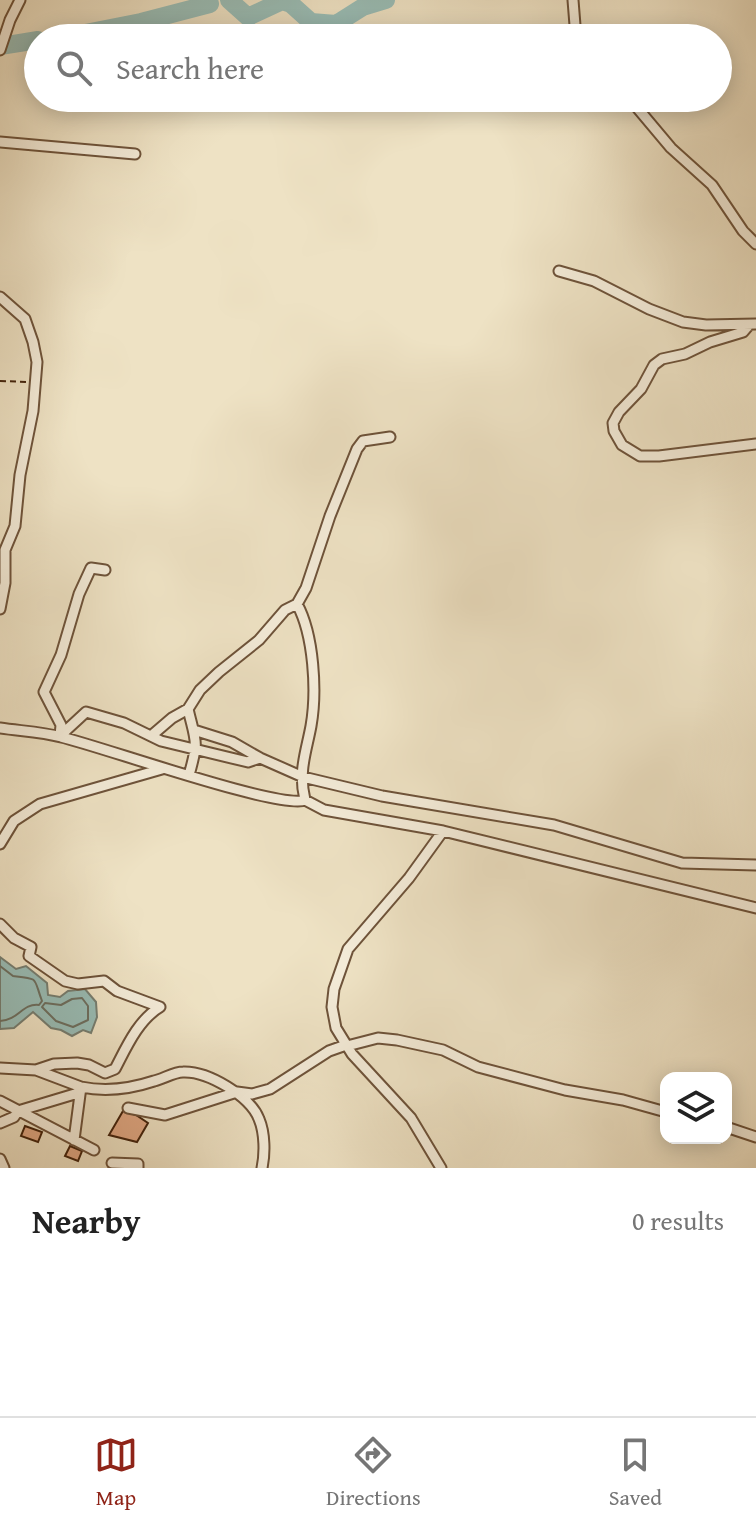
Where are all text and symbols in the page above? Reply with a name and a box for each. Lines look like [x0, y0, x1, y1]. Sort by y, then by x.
search box [24, 24, 732, 112]
icon: search [52, 46, 96, 90]
text: Search here [116, 46, 264, 90]
map controls [660, 1072, 732, 1144]
button: layers [660, 1072, 732, 1144]
text: Nearby [32, 1196, 141, 1245]
text: 0 results [632, 1201, 724, 1240]
tab: Map [94, 1433, 138, 1513]
tab: Directions [326, 1433, 421, 1513]
tab: Saved [609, 1433, 662, 1513]

